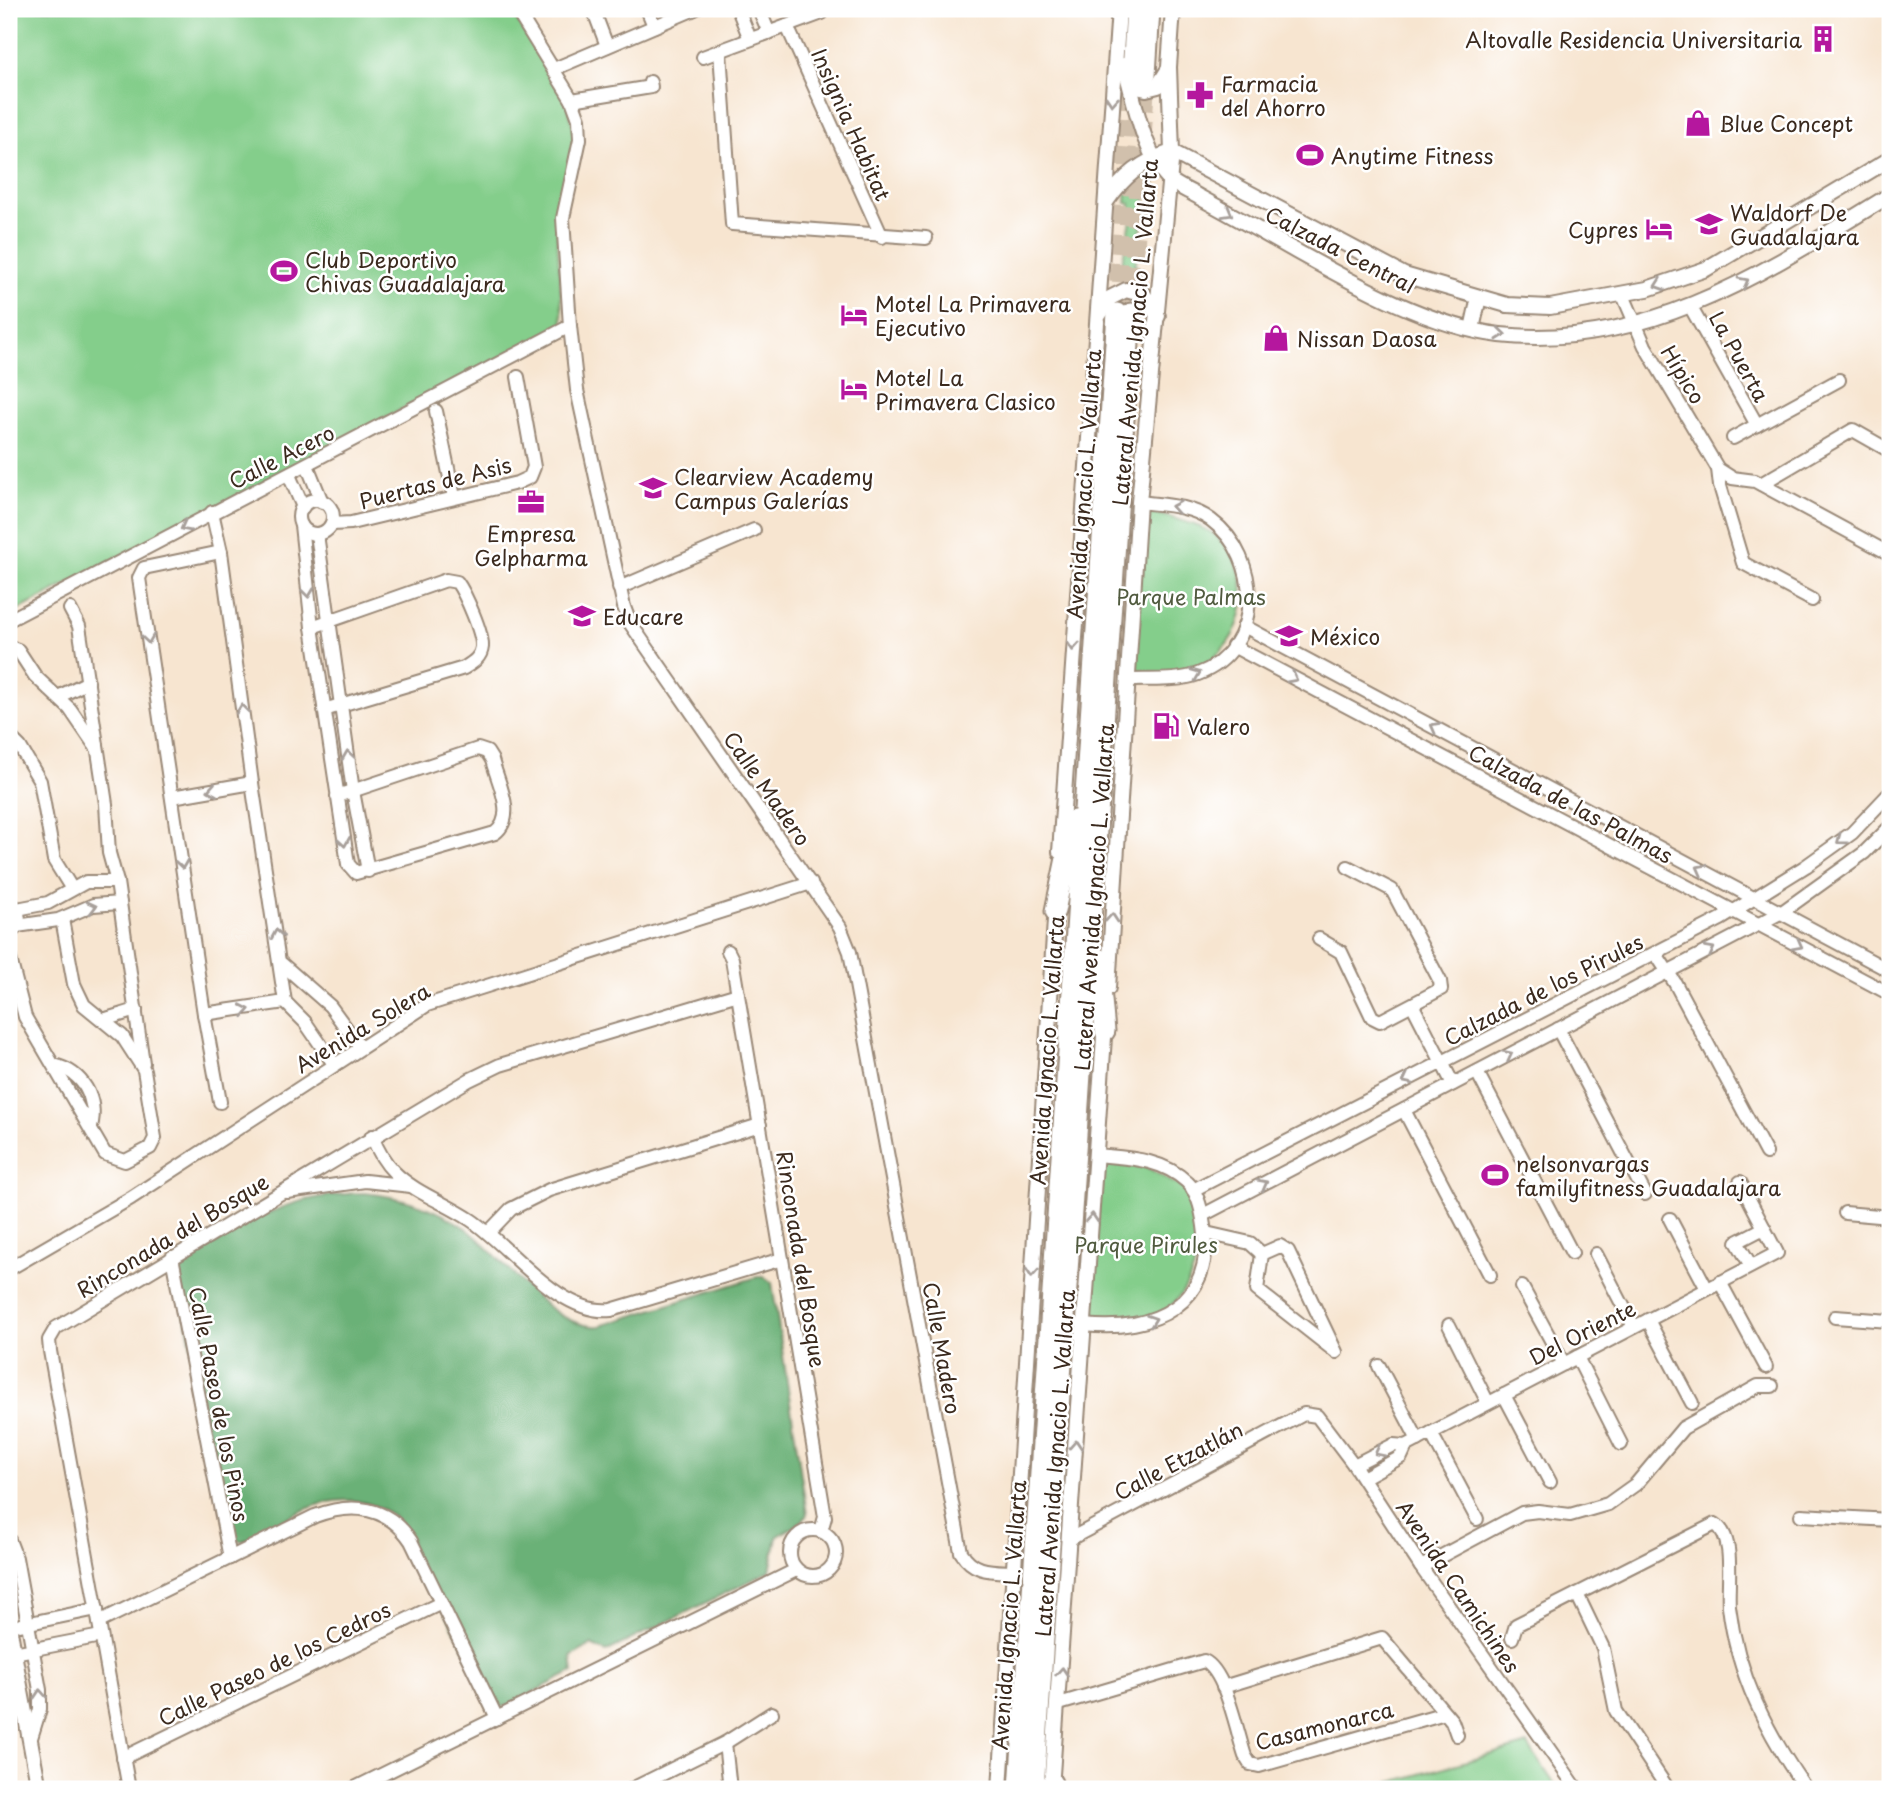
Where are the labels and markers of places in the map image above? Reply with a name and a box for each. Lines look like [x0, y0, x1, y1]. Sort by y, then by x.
place label: Altovalle Residencia Universitaria [1465, 23, 1803, 55]
building icon: Altovalle Residencia Universitaria [1808, 24, 1838, 54]
place label: Farmacia del Ahorro [1221, 67, 1326, 123]
pharmacy icon: Farmacia del Ahorro [1185, 80, 1215, 110]
place label: Blue Concept [1719, 107, 1853, 139]
shop icon: Blue Concept [1683, 108, 1713, 138]
place label: Anytime Fitness [1331, 139, 1493, 171]
sports icon: Anytime Fitness [1295, 140, 1325, 170]
place label: Waldorf De Guadalajara [1730, 196, 1860, 252]
school or university icon: Waldorf De Guadalajara [1694, 209, 1724, 239]
place label: Cypres [1568, 213, 1638, 245]
hotel icon: Cypres [1644, 214, 1674, 244]
place label: Club Deportivo Chivas Guadalajara [305, 243, 506, 299]
sports icon: Club Deportivo Chivas Guadalajara [269, 256, 299, 286]
place label: Motel La Primavera Ejecutivo [875, 287, 1071, 343]
hotel icon: Motel La Primavera Ejecutivo [839, 300, 869, 330]
place label: Nissan Daosa [1297, 322, 1436, 354]
shop icon: Nissan Daosa [1261, 323, 1291, 353]
place label: Motel La Primavera Clasico [875, 361, 1056, 417]
hotel icon: Motel La Primavera Clasico [839, 374, 869, 404]
place label: Clearview Academy Campus Galerías [674, 460, 874, 516]
school or university icon: Clearview Academy Campus Galerías [638, 473, 668, 503]
office icon: Empresa Gelpharma [516, 487, 546, 517]
place label: Empresa Gelpharma [474, 517, 589, 573]
place label: Educare [603, 600, 684, 632]
school or university icon: Educare [567, 601, 597, 631]
place label: México [1310, 620, 1380, 652]
school or university icon: México [1274, 621, 1304, 651]
place label: Valero [1187, 710, 1250, 742]
fuel station icon: Valero [1151, 711, 1181, 741]
place label: nelsonvargas familyfitness Guadalajara [1516, 1147, 1781, 1203]
sports icon: nelsonvargas familyfitness Guadalajara [1480, 1160, 1510, 1190]

